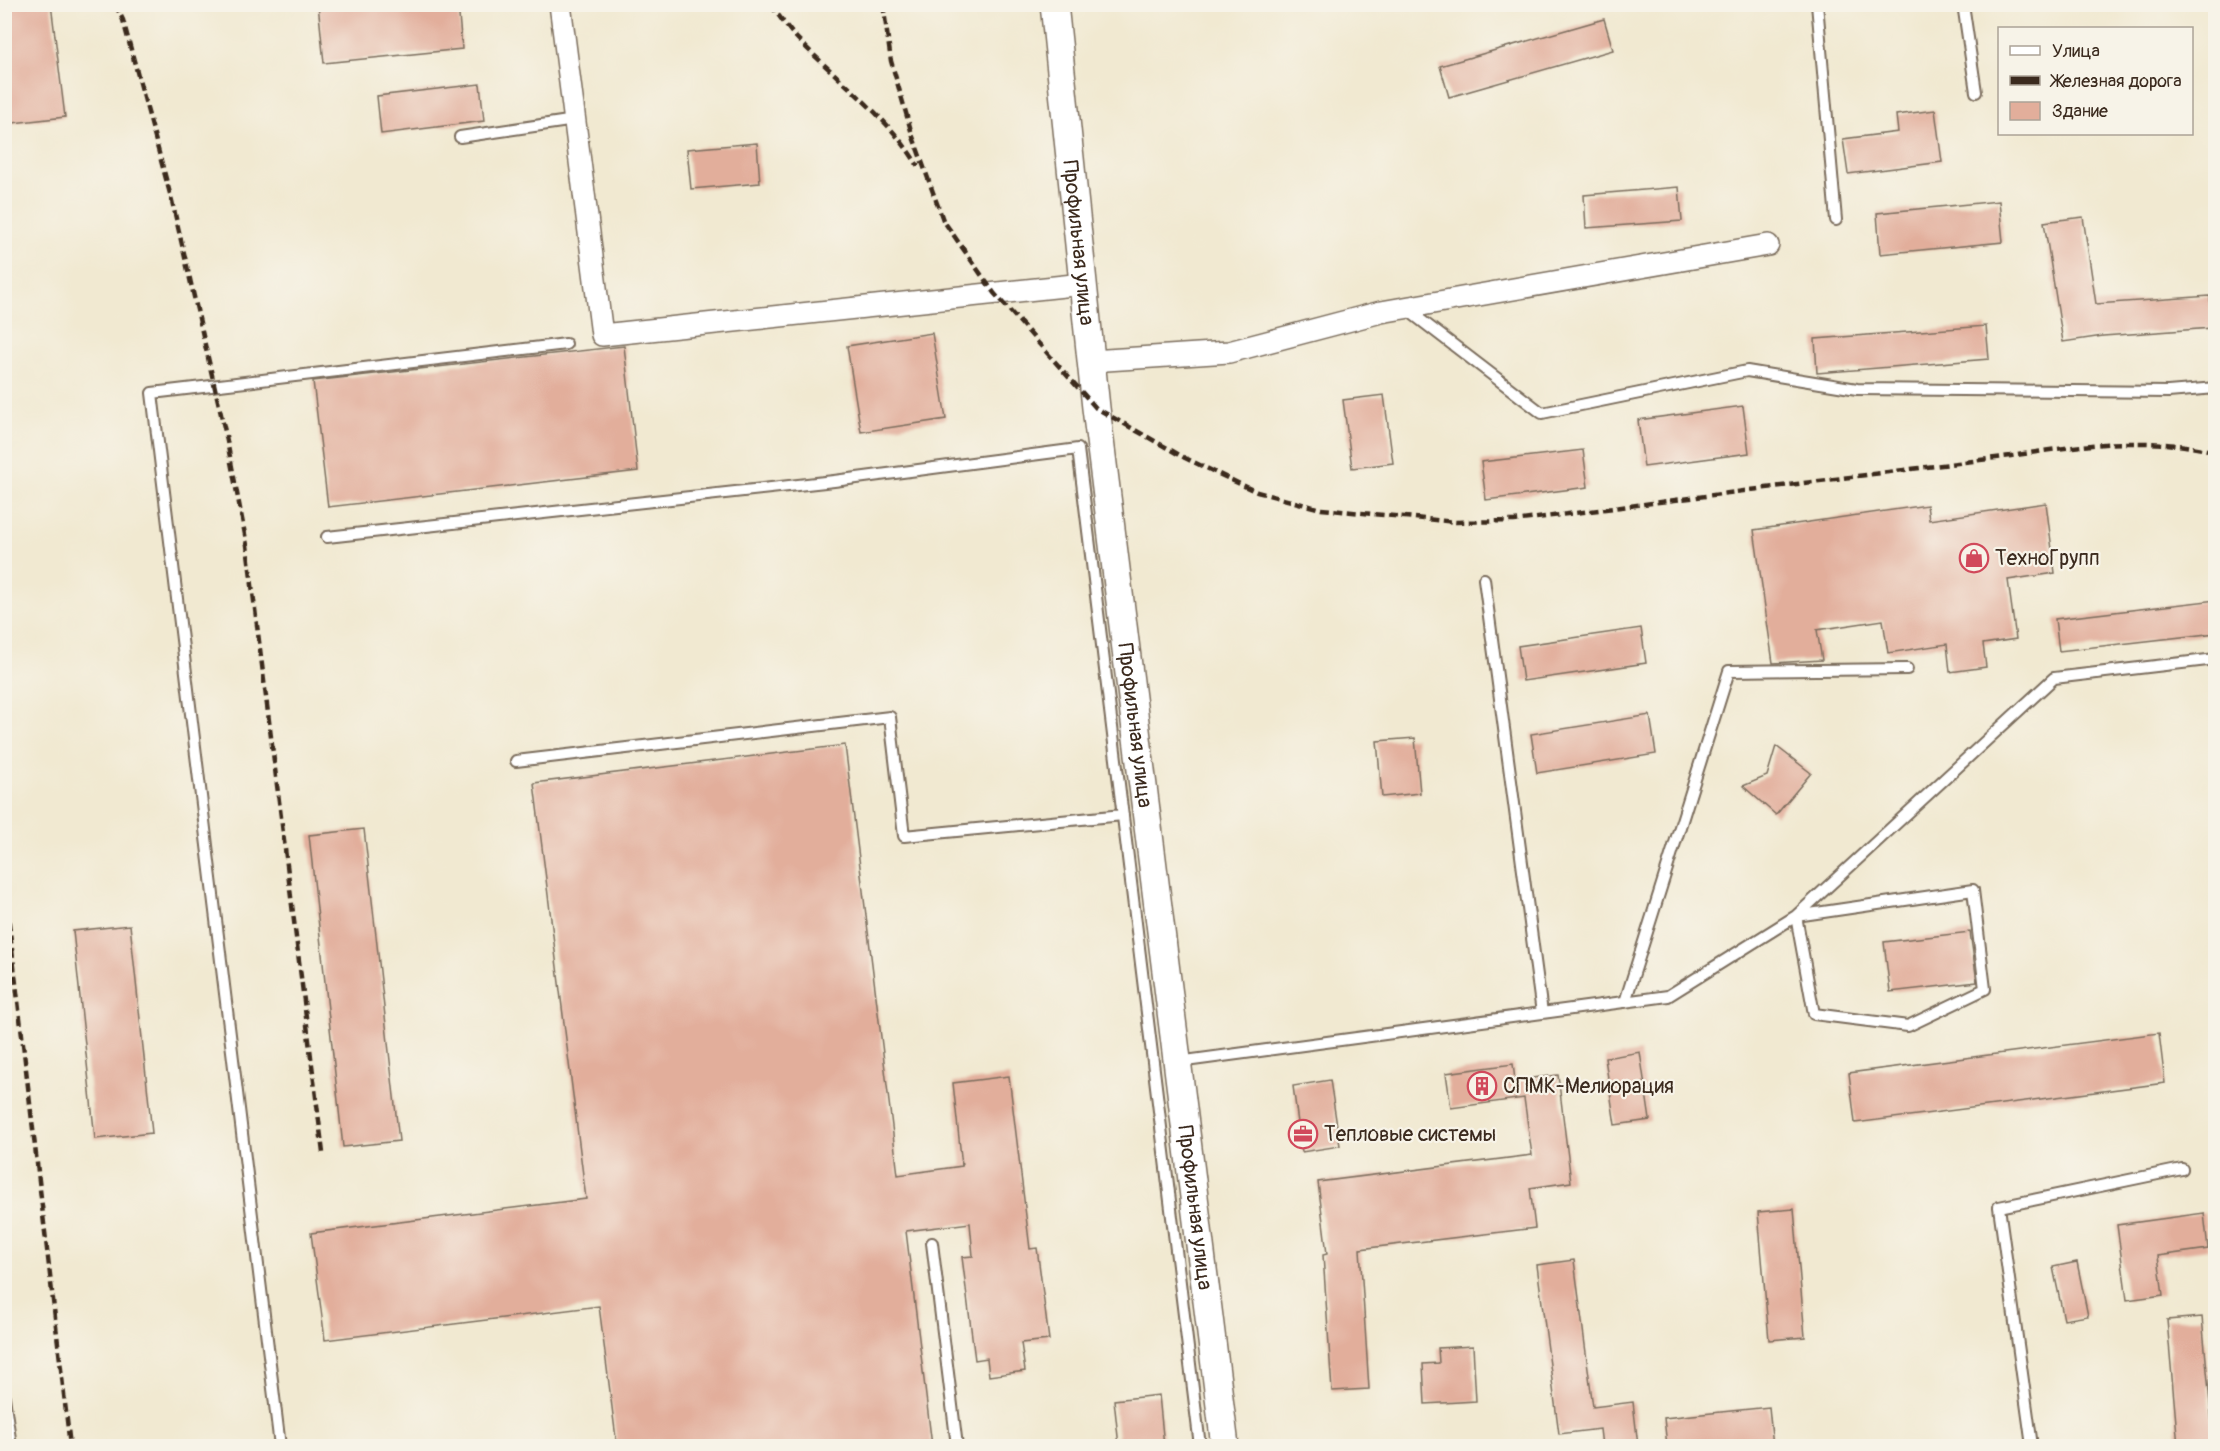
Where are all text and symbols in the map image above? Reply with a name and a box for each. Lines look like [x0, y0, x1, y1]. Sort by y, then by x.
legend [1998, 27, 2193, 135]
text: Улица [2052, 40, 2100, 63]
text: Железная дорога [2049, 70, 2182, 93]
text: Здание [2052, 100, 2108, 123]
street label: Профильная улица [1057, 159, 1101, 327]
shop icon: ТехноГрупп [1958, 542, 1990, 574]
place label: ТехноГрупп [1995, 545, 2100, 572]
street label: Профильная улица [1112, 641, 1159, 809]
building icon: СПМК-Мелиорация [1466, 1070, 1498, 1102]
place label: СПМК-Мелиорация [1503, 1073, 1674, 1100]
office icon: Тепловые системы [1287, 1118, 1319, 1150]
place label: Тепловые системы [1324, 1121, 1496, 1148]
street label: Профильная улица [1172, 1124, 1219, 1292]

